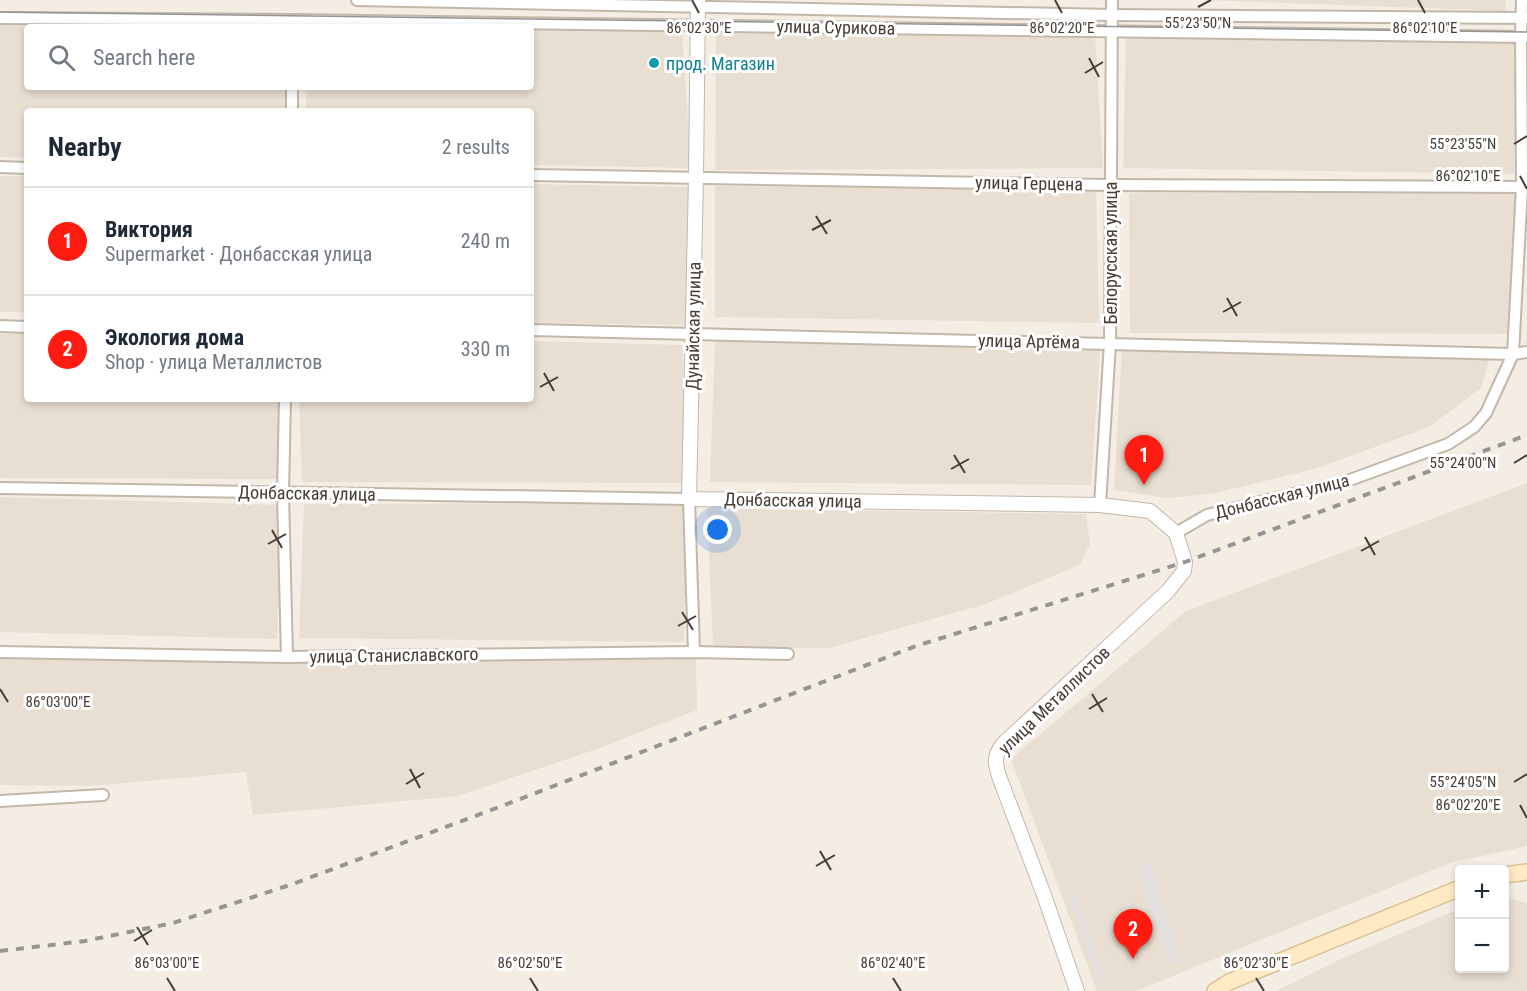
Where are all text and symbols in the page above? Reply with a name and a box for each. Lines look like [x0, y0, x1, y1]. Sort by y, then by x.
text: 55°23'50"N [1165, 14, 1231, 32]
street label: улица Сурикова [777, 15, 895, 39]
text: 86°02'30"E [667, 19, 731, 37]
text: 86°02'20"E [1030, 19, 1094, 37]
text: 86°02'10"E [1393, 19, 1457, 37]
search box [24, 24, 534, 90]
icon: search [45, 41, 78, 74]
text: Search here [93, 45, 195, 70]
place label: прод. Магазин [666, 53, 775, 74]
marker: прод. Магазин [647, 56, 661, 70]
text: Nearby [48, 132, 122, 162]
text: 2 results [442, 135, 510, 159]
text: 55°23'55"N [1430, 135, 1496, 153]
text: 86°02'10"E [1436, 167, 1500, 185]
street label: улица Герцена [975, 172, 1083, 194]
street label: Белорусская улица [1100, 182, 1121, 324]
text: Виктория [105, 217, 193, 242]
text: 1 [62, 229, 73, 253]
text: 240 m [461, 229, 510, 253]
text: Supermarket · Донбасская улица [105, 242, 372, 266]
street label: Дунайская улица [681, 262, 705, 390]
text: Экология дома [105, 325, 244, 350]
street label: улица Артёма [978, 330, 1080, 352]
text: 2 [62, 337, 73, 361]
text: 330 m [461, 337, 510, 361]
text: Shop · улица Металлистов [105, 350, 322, 374]
pin: 1 [1124, 436, 1164, 485]
text: 55°24'00"N [1430, 454, 1496, 472]
street label: Донбасская улица [1213, 469, 1351, 523]
street label: Донбасская улица [238, 481, 376, 505]
street label: Донбасская улица [724, 488, 862, 512]
your location [703, 515, 732, 544]
street label: улица Металлистов [994, 641, 1114, 759]
street label: улица Станиславского [309, 643, 479, 667]
text: 86°03'00"E [26, 693, 90, 711]
text: 55°24'05"N [1430, 773, 1496, 791]
text: 86°02'20"E [1436, 796, 1500, 814]
map controls [1455, 865, 1509, 973]
button: + [1455, 865, 1509, 919]
pin: 2 [1114, 910, 1152, 959]
button: − [1455, 919, 1509, 973]
text: 86°03'00"E [135, 954, 199, 972]
text: 86°02'50"E [498, 954, 562, 972]
text: 86°02'40"E [861, 954, 925, 972]
text: 86°02'30"E [1224, 954, 1288, 972]

